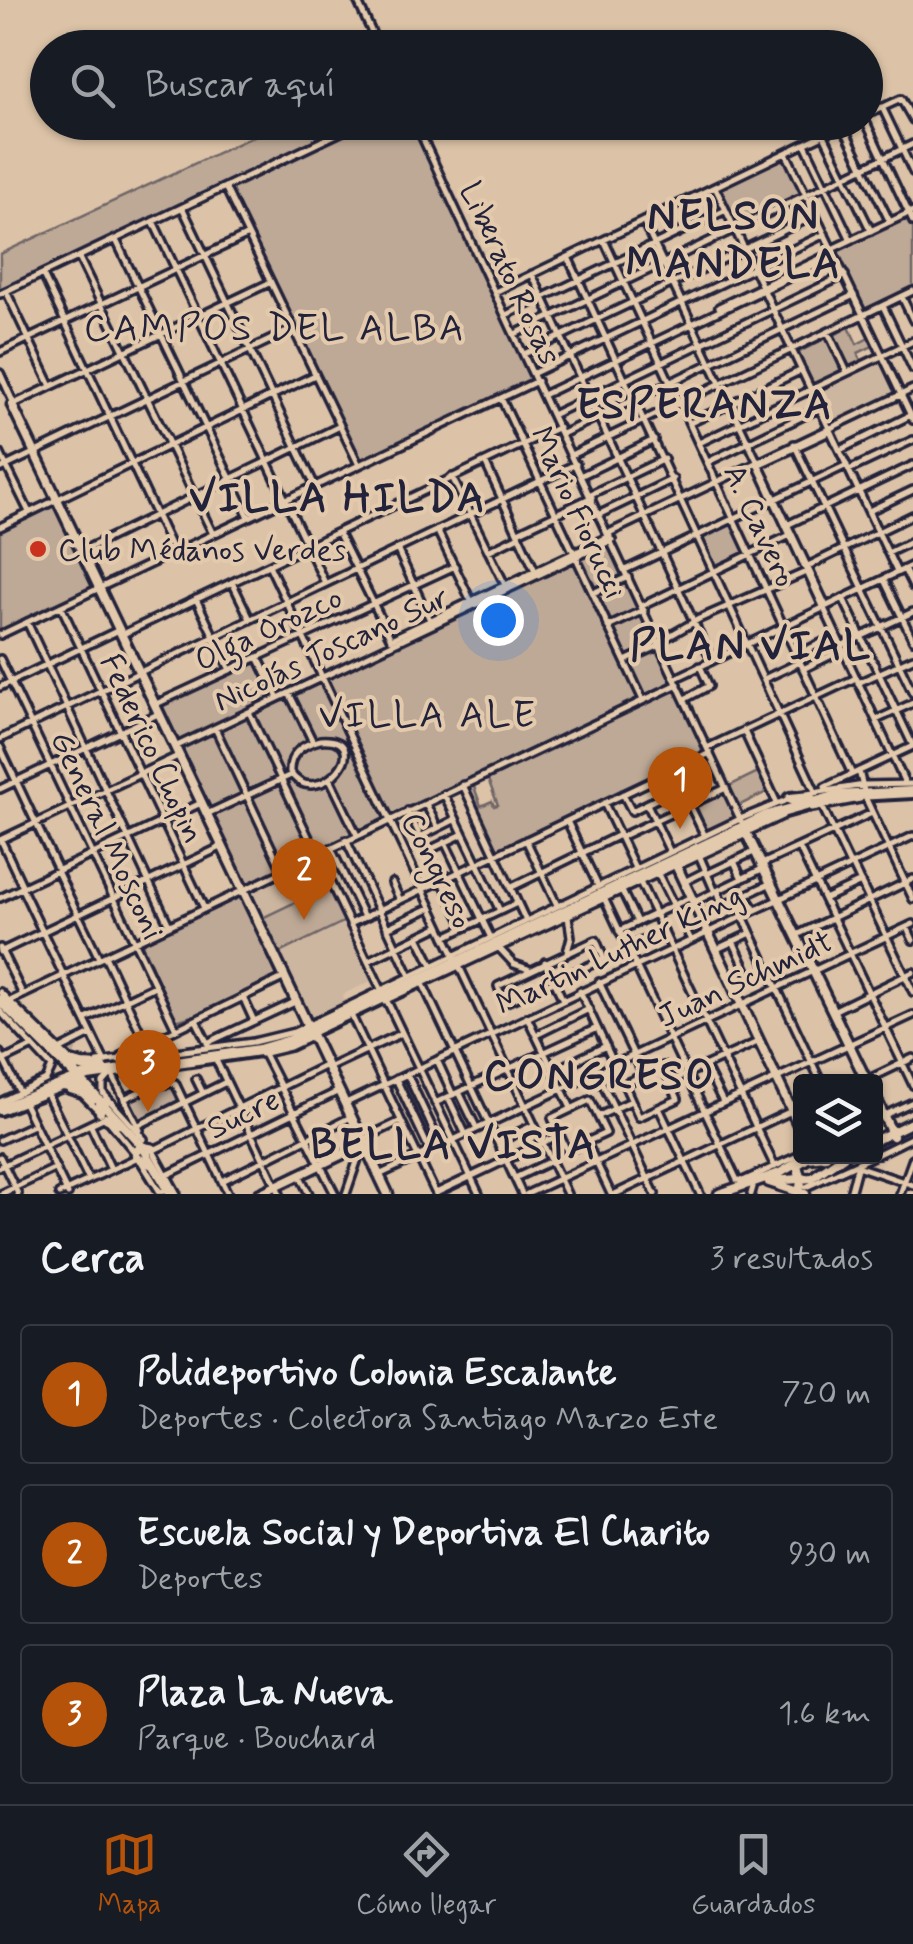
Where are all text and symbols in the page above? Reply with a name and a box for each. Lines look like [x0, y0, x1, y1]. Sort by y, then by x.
search box [30, 30, 883, 140]
icon: search [65, 58, 120, 113]
text: Buscar aquí [145, 61, 336, 110]
street label: Liberato Rosas [448, 175, 570, 372]
district label: NELSON MANDELA [626, 190, 842, 293]
district label: CAMPOS DEL ALBA [84, 305, 466, 354]
district label: ESPERANZA [576, 379, 834, 434]
street label: Mario Fiorucci [519, 420, 635, 606]
street label: A. Cavero [712, 458, 806, 594]
district label: VILLA HILDA [189, 472, 487, 527]
place label: Club Médanos Verdes [58, 530, 346, 572]
marker: Club Médanos Verdes [27, 538, 49, 560]
street label: Olga Orozco [188, 577, 351, 685]
street label: Nicolás Toscano Sur [208, 577, 456, 723]
your location [473, 595, 524, 646]
district label: PLAN VIAL [630, 620, 872, 675]
street label: Federico Chopin [89, 647, 213, 850]
district label: VILLA ALE [319, 692, 537, 741]
street label: General Mosconi [39, 725, 173, 947]
pin: 1 [648, 746, 712, 829]
street label: Congreso [388, 806, 482, 937]
pin: 2 [272, 838, 336, 920]
street label: Martin Luther King [490, 875, 750, 1026]
street label: Juan Schmidt [652, 921, 840, 1039]
pin: 3 [116, 1030, 180, 1112]
district label: CONGRESO [484, 1050, 716, 1105]
map controls [793, 1074, 883, 1164]
button: layers [793, 1074, 883, 1164]
street label: Sucre [200, 1079, 287, 1150]
district label: BELLA VISTA [310, 1119, 598, 1174]
text: Cerca [40, 1232, 145, 1287]
text: 3 resultados [710, 1238, 873, 1280]
text: Polideportivo Colonia Escalante [137, 1349, 617, 1398]
text: 1 [67, 1373, 82, 1415]
text: 720 m [781, 1373, 871, 1415]
text: Deportes · Colectora Santiago Marzo Este [137, 1398, 718, 1440]
text: Escuela Social y Deportiva El Charito [137, 1509, 710, 1558]
text: 2 [67, 1533, 82, 1575]
text: 930 m [788, 1533, 871, 1575]
text: Deportes [137, 1558, 263, 1600]
text: Plaza La Nueva [137, 1669, 392, 1718]
text: 3 [67, 1693, 82, 1735]
text: 1.6 km [778, 1693, 871, 1735]
text: Parque · Bouchard [137, 1718, 376, 1760]
tab: Mapa [97, 1827, 161, 1924]
tab: Cómo llegar [356, 1827, 496, 1924]
tab: Guardados [691, 1827, 816, 1924]

